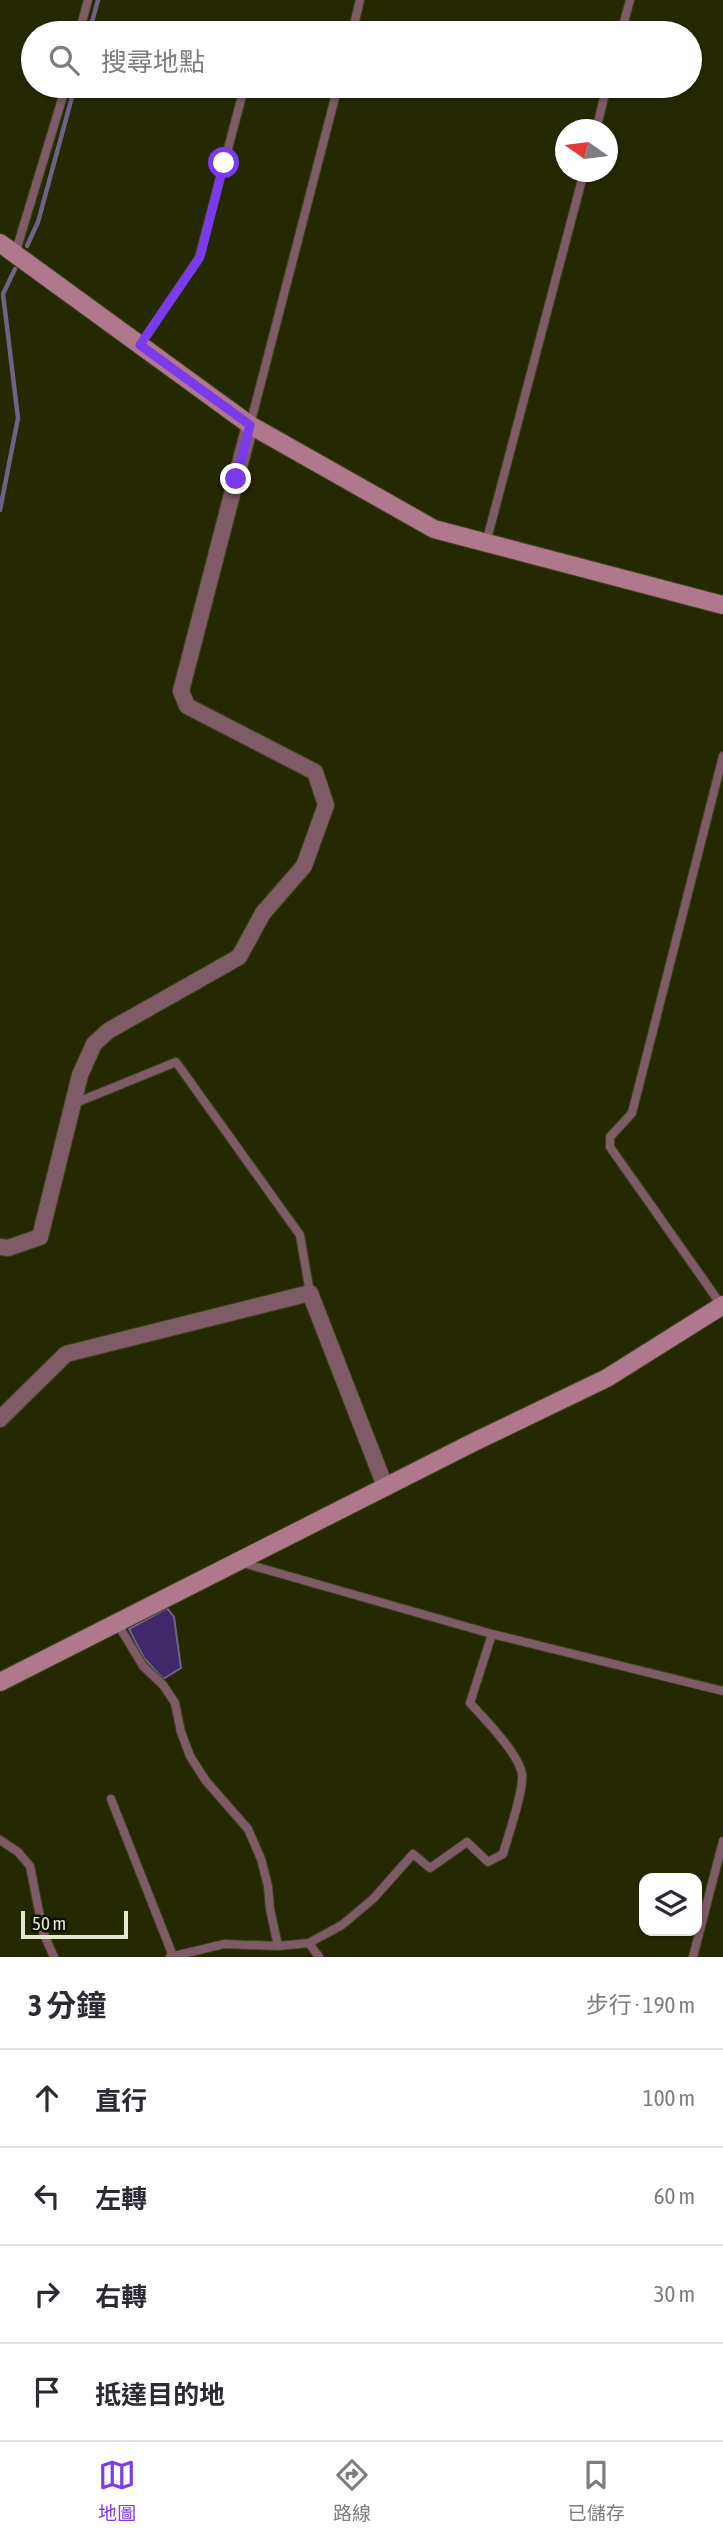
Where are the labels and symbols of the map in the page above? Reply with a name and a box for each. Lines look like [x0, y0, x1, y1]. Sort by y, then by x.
north arrow [555, 119, 618, 182]
route start [208, 147, 239, 178]
route end [220, 463, 251, 494]
scale bar [21, 1908, 128, 1940]

